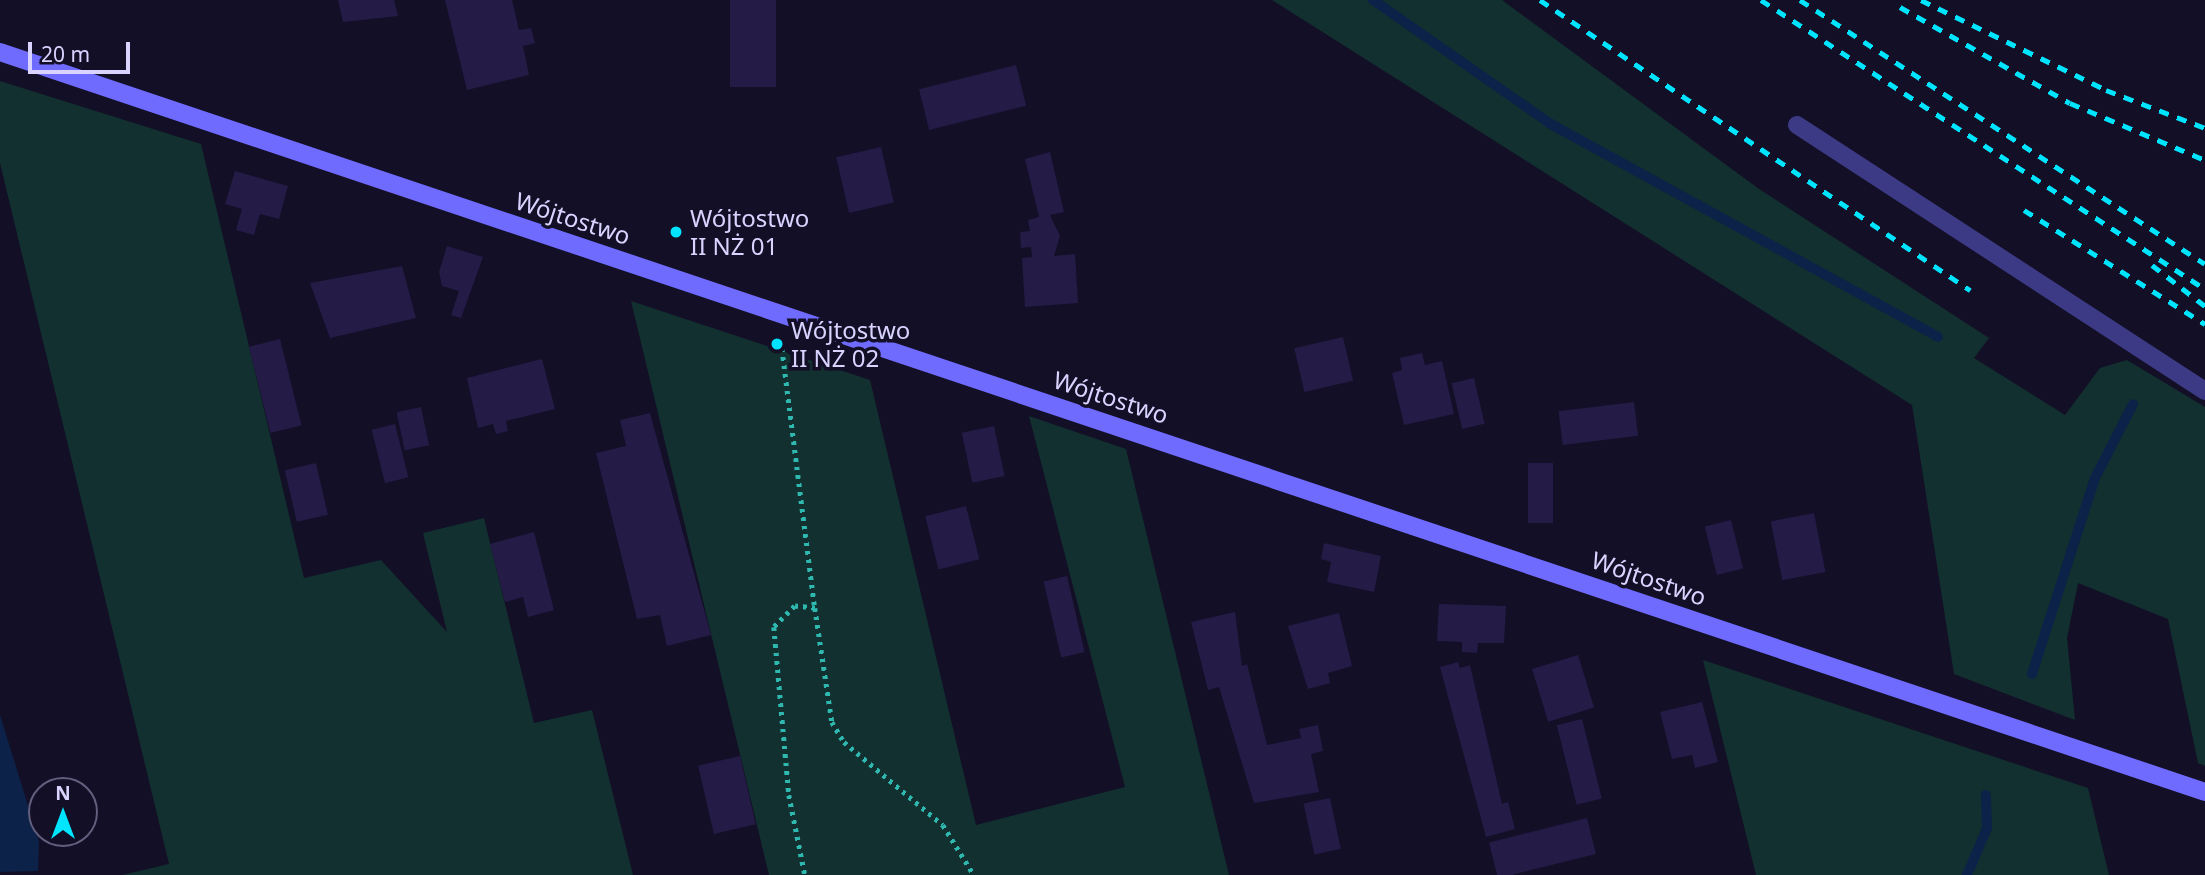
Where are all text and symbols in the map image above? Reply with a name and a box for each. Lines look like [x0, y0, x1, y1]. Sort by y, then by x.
scale bar [32, 28, 133, 72]
text: 20 m [41, 40, 90, 68]
street label: Wójtostwo [512, 186, 634, 250]
place label: Wójtostwo II NŻ 01 [690, 204, 809, 260]
marker: Wójtostwo II NŻ 01 [668, 224, 684, 240]
place label: Wójtostwo II NŻ 02 [791, 316, 910, 372]
marker: Wójtostwo II NŻ 02 [769, 336, 785, 352]
street label: Wójtostwo [1050, 365, 1172, 429]
street label: Wójtostwo [1588, 545, 1710, 611]
north arrow [28, 777, 98, 847]
text: N [55, 780, 71, 806]

